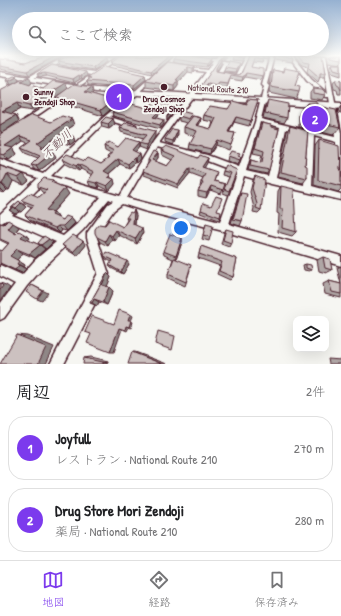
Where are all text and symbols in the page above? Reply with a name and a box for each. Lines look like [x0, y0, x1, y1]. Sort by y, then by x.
search box [12, 12, 329, 56]
icon: search [26, 23, 48, 45]
text: ここで検索 [58, 24, 133, 45]
street label: National Route 210 [187, 81, 249, 97]
pin: 1 [106, 82, 132, 112]
marker: Drug Cosmos Zendoji Shop [159, 82, 169, 92]
place label: Sunny Zendoji Shop [34, 86, 75, 109]
marker: Sunny Zendoji Shop [21, 92, 31, 102]
place label: Drug Cosmos Zendoji Shop [143, 93, 186, 116]
pin: 2 [302, 104, 328, 134]
water label: 不動川 [38, 125, 76, 162]
your location [171, 218, 191, 238]
map controls [293, 316, 329, 352]
button: layers [293, 316, 329, 352]
text: 周辺 [16, 380, 50, 403]
text: 2件 [306, 382, 325, 400]
text: Joyfull [55, 428, 91, 449]
text: 1 [28, 439, 32, 457]
text: 270 m [294, 439, 324, 457]
text: レストラン · National Route 210 [55, 450, 217, 468]
text: Drug Store Mori Zendoji [55, 500, 184, 521]
text: 2 [27, 511, 33, 529]
text: 280 m [295, 511, 324, 529]
text: 薬局 · National Route 210 [55, 522, 177, 540]
tab: 地図 [42, 569, 64, 609]
tab: 経路 [148, 569, 170, 609]
tab: 保存済み [255, 569, 299, 609]

